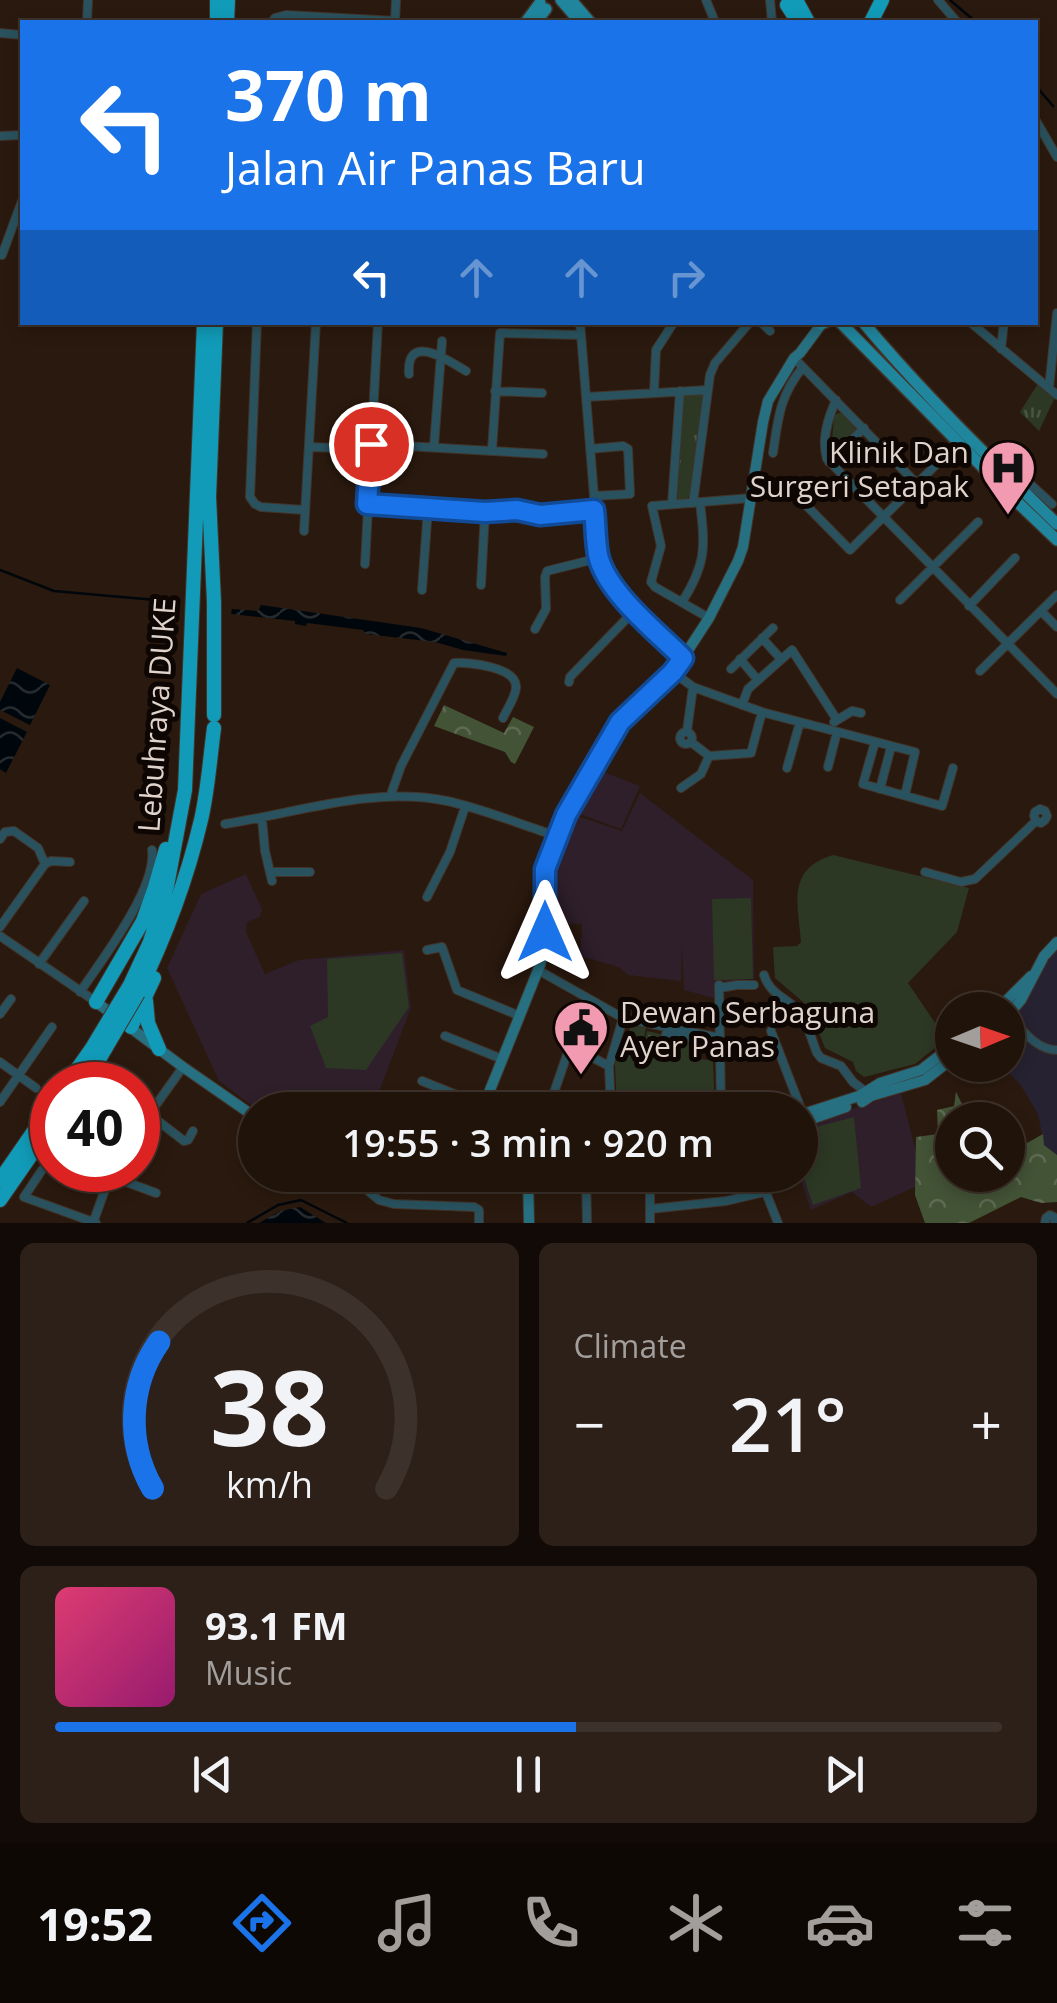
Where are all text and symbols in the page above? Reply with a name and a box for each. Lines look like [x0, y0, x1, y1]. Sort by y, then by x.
text: 370 m [225, 46, 432, 142]
icon: left [60, 60, 190, 190]
text: Jalan Air Panas Baru [225, 137, 646, 198]
icon: left [344, 250, 399, 305]
icon: ahead [449, 250, 504, 305]
icon: ahead [554, 250, 609, 305]
icon: right [659, 250, 714, 305]
pin [329, 402, 414, 487]
icon: arrive [344, 417, 399, 472]
place label: Klinik Dan Surgeri Setapak [750, 431, 969, 506]
hospital icon: Klinik Dan Surgeri Setapak [978, 438, 1038, 517]
street label: Lebuhraya DUKE [127, 596, 185, 834]
position arrow [493, 880, 597, 984]
place label: Dewan Serbaguna Ayer Panas [620, 991, 875, 1066]
north arrow [935, 992, 1025, 1082]
map controls [935, 992, 1025, 1192]
public building icon: Dewan Serbaguna Ayer Panas [551, 998, 611, 1077]
speed limit sign: 40 [30, 1062, 160, 1192]
button: search [935, 1102, 1025, 1192]
text: 19:55 · 3 min · 920 m [342, 1116, 714, 1168]
text: Climate [574, 1324, 687, 1367]
text: 38 [210, 1335, 329, 1476]
text: 21° [729, 1372, 847, 1474]
text: − [574, 1386, 605, 1461]
text: + [971, 1386, 1002, 1461]
text: km/h [226, 1460, 313, 1508]
text: 93.1 FM [205, 1599, 348, 1651]
text: Music [205, 1651, 292, 1694]
icon: previous [185, 1747, 240, 1802]
icon: pause [501, 1747, 556, 1802]
icon: next [817, 1747, 872, 1802]
icon: directions [227, 1888, 297, 1958]
icon: music [372, 1888, 442, 1958]
icon: phone [516, 1888, 586, 1958]
icon: climate [661, 1888, 731, 1958]
icon: car [805, 1888, 875, 1958]
icon: filters [950, 1888, 1020, 1958]
text: 19:52 [37, 1893, 153, 1954]

